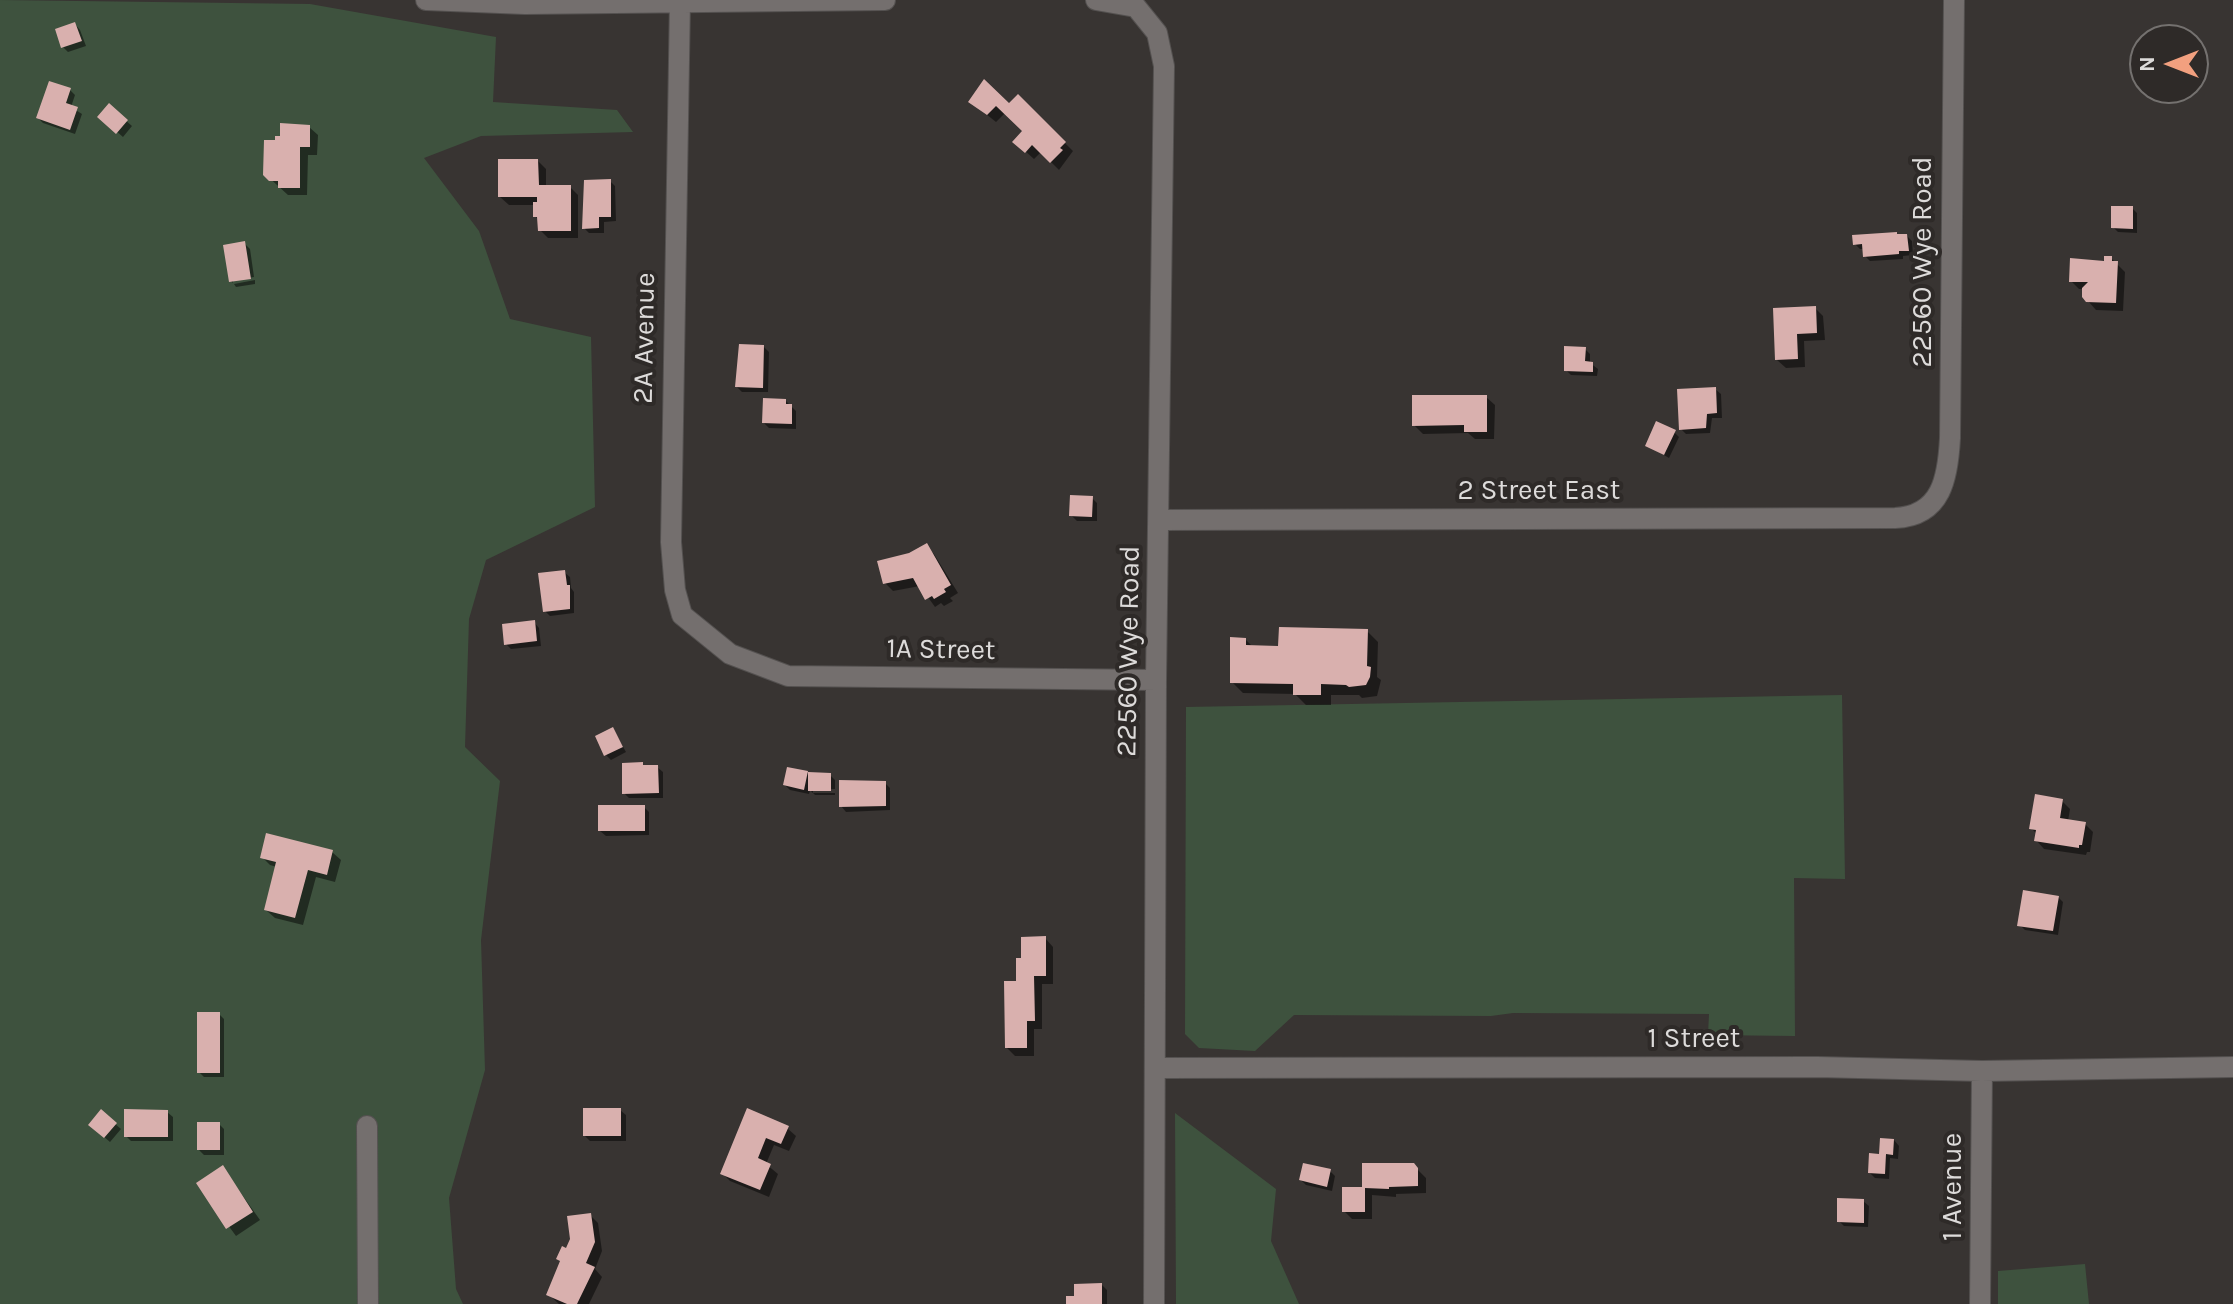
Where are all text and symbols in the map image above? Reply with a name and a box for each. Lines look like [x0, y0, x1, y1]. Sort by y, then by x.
north arrow [2129, 24, 2209, 104]
text: N [2134, 56, 2160, 72]
street label: 22560 Wye Road [1906, 156, 1940, 368]
street label: 2A Avenue [627, 272, 663, 404]
street label: 2 Street East [1458, 474, 1620, 508]
street label: 22560 Wye Road [1110, 545, 1148, 757]
street label: 1A Street [886, 632, 996, 668]
street label: 1 Street [1648, 1022, 1740, 1056]
street label: 1 Avenue [1936, 1133, 1970, 1241]

